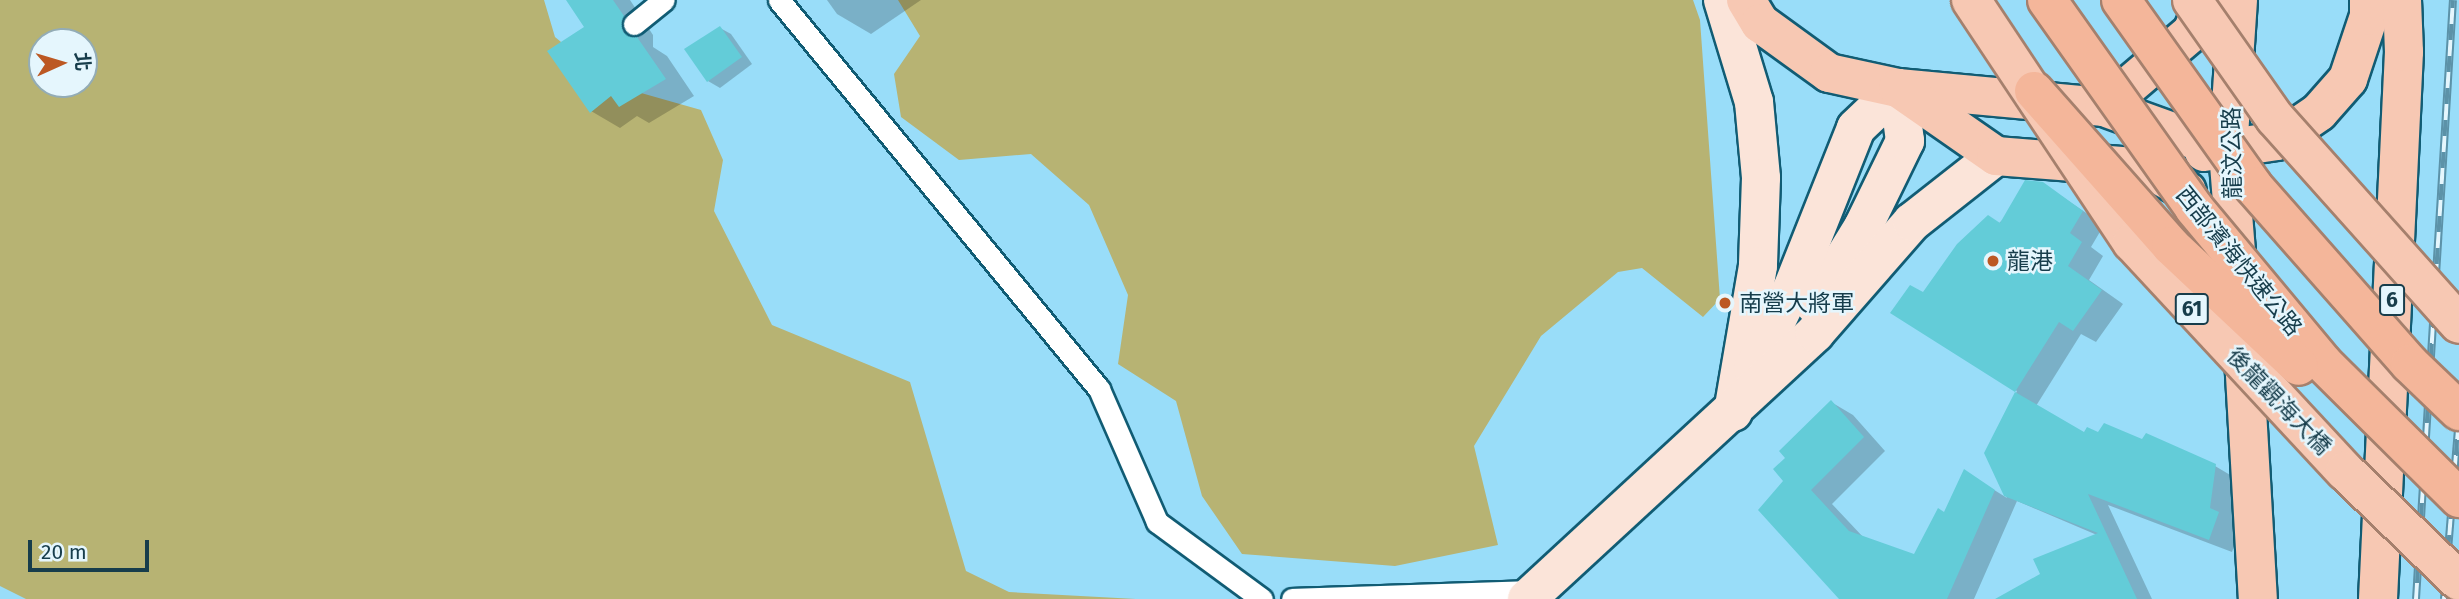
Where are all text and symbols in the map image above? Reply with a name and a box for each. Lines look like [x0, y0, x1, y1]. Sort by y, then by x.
north arrow [28, 28, 98, 98]
text: 北 [70, 51, 95, 72]
street label: 龍汶公路 [2217, 107, 2247, 199]
street label: 西部濱海快速公路 [2170, 181, 2308, 341]
place label: 龍港 [2007, 247, 2053, 275]
marker: 龍港 [1985, 253, 2001, 269]
road number: 6 [2378, 282, 2406, 318]
place label: 南營大將軍 [1739, 289, 1854, 317]
road number: 61 [2174, 292, 2210, 326]
marker: 南營大將軍 [1717, 295, 1733, 311]
street label: 後龍觀海大橋 [2221, 342, 2337, 460]
scale bar [32, 526, 152, 570]
text: 20 m [41, 539, 87, 565]

